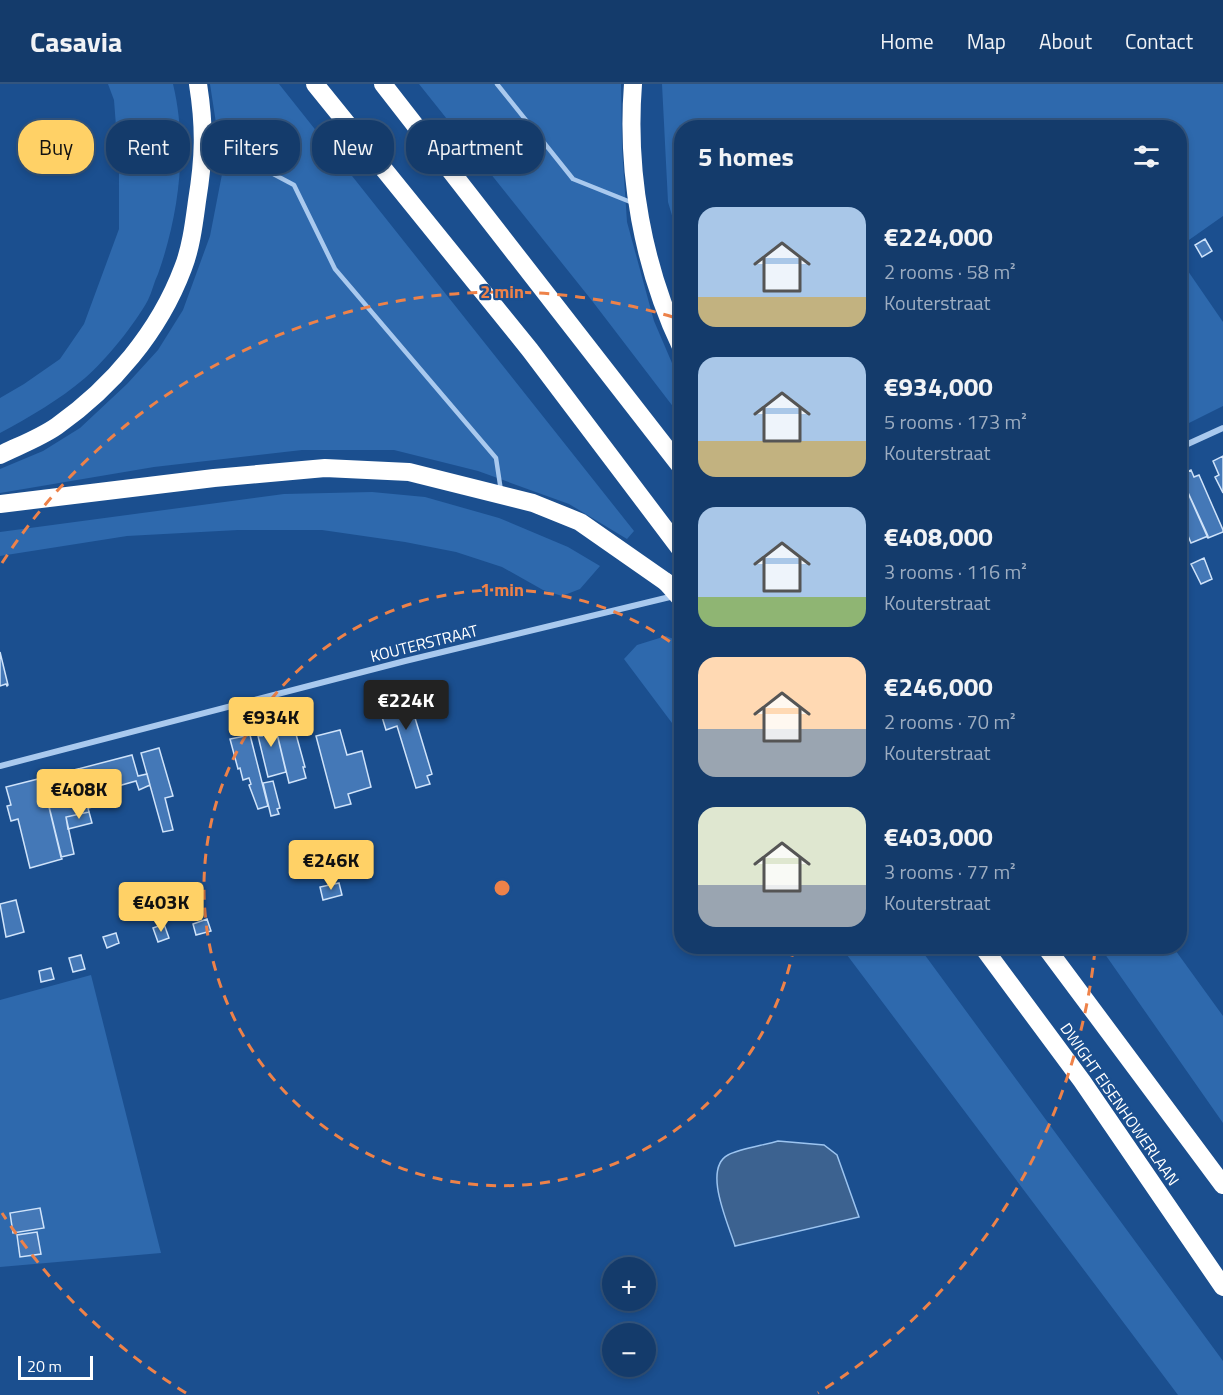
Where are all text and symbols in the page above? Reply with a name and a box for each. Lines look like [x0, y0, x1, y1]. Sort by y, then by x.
text: Casavia [30, 20, 122, 63]
text: Home [880, 25, 934, 57]
text: Map [967, 25, 1006, 57]
text: About [1039, 25, 1092, 57]
text: Contact [1125, 25, 1193, 57]
chip: Buy [18, 120, 94, 174]
chip: Rent [106, 120, 190, 174]
chip: Filters [202, 120, 300, 174]
chip: New [312, 120, 394, 174]
chip: Apartment [406, 120, 544, 174]
text: 5 homes [698, 137, 794, 176]
icon: filters [1130, 140, 1163, 173]
text: €224,000 [884, 217, 993, 256]
icon: home [746, 231, 818, 303]
text: 2 rooms · 58 m² [884, 256, 1016, 287]
text: 2 min [480, 278, 524, 305]
text: Kouterstraat [884, 287, 991, 318]
text: €934,000 [884, 367, 993, 406]
icon: home [746, 381, 818, 453]
text: 5 rooms · 173 m² [884, 406, 1027, 437]
text: Kouterstraat [884, 437, 991, 468]
text: €408,000 [884, 517, 993, 556]
icon: home [746, 531, 818, 603]
text: 3 rooms · 116 m² [884, 556, 1027, 587]
text: 1 min [480, 576, 524, 603]
text: Kouterstraat [884, 587, 991, 618]
street label: KOUTERSTRAAT [368, 618, 481, 668]
text: €246,000 [884, 667, 993, 706]
pin: €224K [364, 680, 448, 731]
icon: home [746, 681, 818, 753]
text: €224K [378, 684, 434, 715]
pin: €934K [229, 697, 313, 748]
text: €934K [243, 701, 299, 732]
text: 2 rooms · 70 m² [884, 706, 1016, 737]
text: Kouterstraat [884, 737, 991, 768]
pin: €408K [37, 769, 121, 820]
text: €408K [51, 773, 107, 804]
text: €403,000 [884, 817, 993, 856]
icon: home [746, 831, 818, 903]
pin: €246K [289, 840, 373, 891]
text: €246K [303, 844, 359, 875]
text: 3 rooms · 77 m² [884, 856, 1016, 887]
centre of rings [492, 878, 512, 898]
pin: €403K [119, 882, 203, 933]
text: €403K [133, 886, 189, 917]
text: Kouterstraat [884, 887, 991, 918]
street label: DWIGHT EISENHOWERLAAN [1055, 1018, 1185, 1190]
map controls [602, 1257, 656, 1377]
button: + [602, 1257, 656, 1311]
button: − [602, 1323, 656, 1377]
scale bar [18, 1353, 93, 1380]
text: 20 m [27, 1354, 62, 1378]

